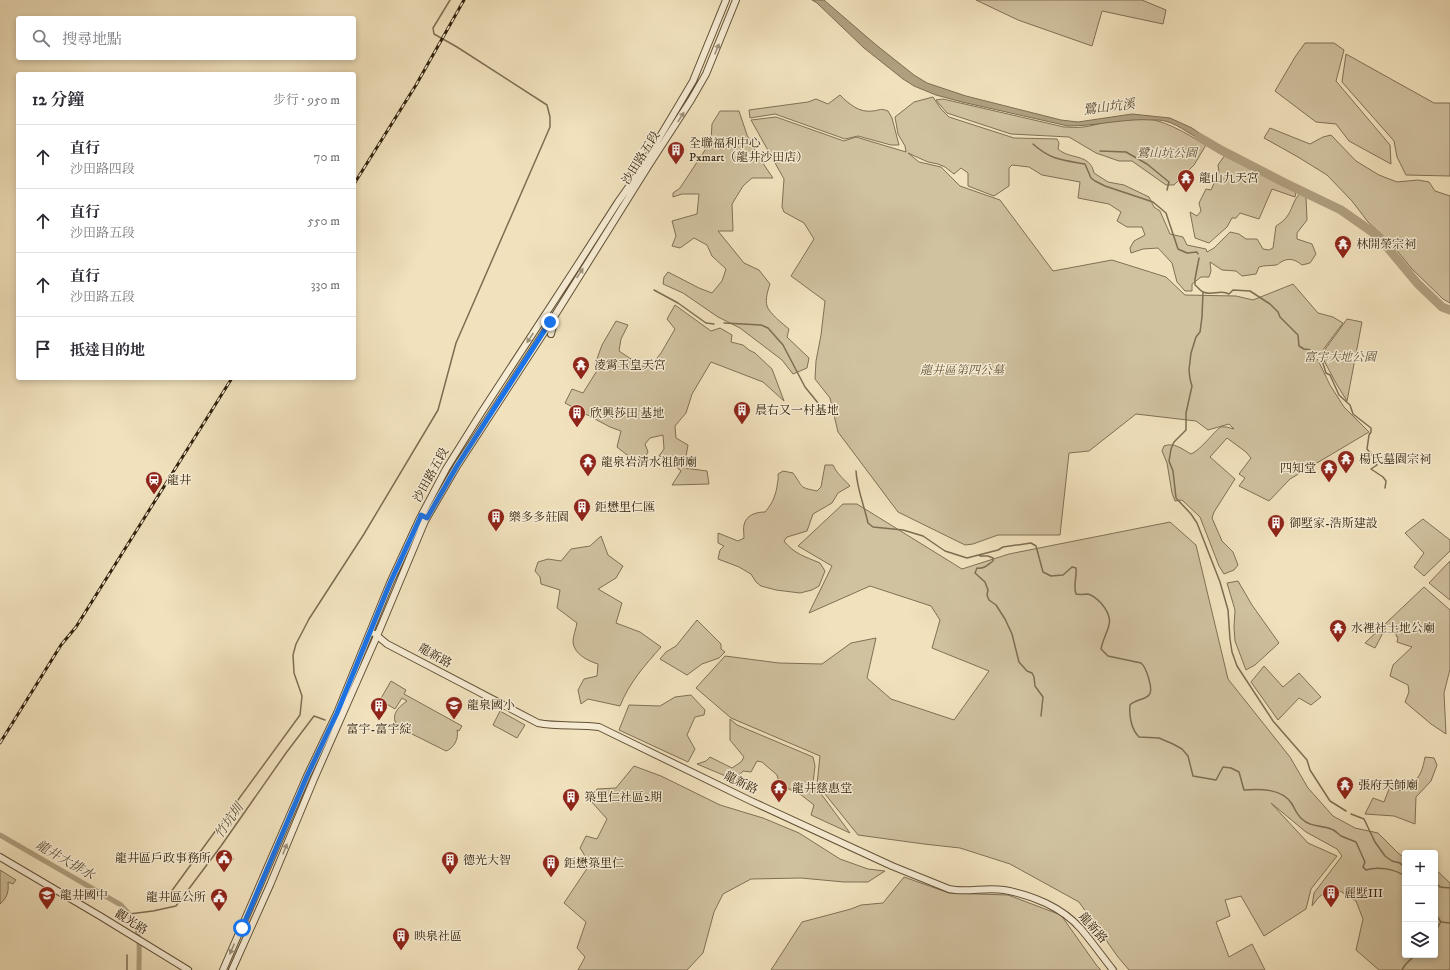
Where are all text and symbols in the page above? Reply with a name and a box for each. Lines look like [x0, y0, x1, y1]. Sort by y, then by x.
search box [16, 16, 356, 60]
icon: search [30, 27, 52, 49]
text: 搜尋地點 [62, 30, 122, 49]
one-way arrow [714, 42, 720, 54]
text: 12 分鐘 [32, 89, 84, 111]
text: 步行 · 950 m [273, 92, 340, 108]
water label: 鷺山坑溪 [1082, 96, 1138, 118]
one-way arrow [677, 112, 685, 122]
street label: 沙田路五段 [619, 129, 663, 187]
place label: 全聯福利中心 Pxmart（龍井沙田店） [689, 136, 808, 165]
text: 直行 [70, 139, 100, 158]
building icon: 全聯福利中心 Pxmart（龍井沙田店） [666, 140, 686, 165]
icon: ahead [32, 146, 54, 168]
park label: 鷺山坑公園 [1137, 146, 1199, 161]
text: 70 m [314, 149, 340, 165]
text: 沙田路四段 [70, 161, 135, 177]
temple icon: 龍山九天宮 [1176, 168, 1196, 193]
place label: 龍山九天宮 [1199, 171, 1259, 186]
text: 直行 [70, 203, 100, 222]
icon: ahead [32, 210, 54, 232]
text: 550 m [308, 213, 340, 229]
text: 沙田路五段 [70, 225, 135, 241]
temple icon: 林開榮宗祠 [1333, 234, 1353, 259]
place label: 林開榮宗祠 [1356, 237, 1416, 252]
text: 直行 [70, 267, 100, 286]
one-way arrow [577, 268, 584, 279]
icon: ahead [32, 274, 54, 296]
text: 330 m [311, 277, 340, 293]
text: 沙田路五段 [70, 289, 135, 305]
route end [541, 313, 559, 331]
one-way arrow [526, 333, 534, 343]
icon: arrive [32, 338, 54, 360]
text: 抵達目的地 [70, 341, 145, 360]
park label: 富宇大地公園 [1304, 350, 1378, 365]
temple icon: 凌霄玉皇天宮 [571, 355, 591, 380]
place label: 凌霄玉皇天宮 [594, 358, 666, 373]
park label: 龍井區第四公墓 [920, 363, 1006, 378]
building icon: 晨右又一村基地 [732, 400, 752, 425]
building icon: 欣興莎田 基地 [567, 403, 587, 428]
place label: 晨右又一村基地 [755, 403, 839, 418]
place label: 欣興莎田 基地 [590, 406, 665, 421]
street label: 沙田路五段 [410, 445, 452, 505]
temple icon: 楊氏墓園宗祠 [1336, 449, 1356, 474]
temple icon: 龍泉岩清水祖師廟 [578, 452, 598, 477]
place label: 楊氏墓園宗祠 [1359, 452, 1431, 467]
place label: 龍泉岩清水祖師廟 [601, 455, 697, 470]
temple icon: 四知堂 [1319, 458, 1339, 483]
place label: 四知堂 [1280, 461, 1316, 476]
station icon: 龍井 [144, 470, 164, 495]
place label: 龍井 [167, 473, 192, 488]
building icon: 鉅懋里仁匯 [572, 497, 592, 522]
place label: 鉅懋里仁匯 [595, 500, 655, 515]
building icon: 樂多多莊園 [486, 507, 506, 532]
place label: 樂多多莊園 [509, 510, 569, 525]
building icon: 御墅家-浩斯建設 [1266, 513, 1286, 538]
place label: 御墅家-浩斯建設 [1289, 516, 1378, 531]
temple icon: 水裡社土地公廟 [1328, 618, 1348, 643]
place label: 水裡社土地公廟 [1351, 621, 1435, 636]
street label: 龍新路 [416, 641, 454, 671]
school or university icon: 龍泉國小 [444, 695, 464, 720]
building icon: 富宇-富宇綻 [369, 696, 389, 721]
place label: 龍泉國小 [467, 698, 515, 713]
place label: 富宇-富宇綻 [347, 722, 411, 737]
street label: 龍新路 [722, 768, 760, 798]
temple icon: 張府天師廟 [1335, 775, 1355, 800]
temple icon: 龍井慈惠堂 [769, 778, 789, 803]
place label: 張府天師廟 [1358, 778, 1418, 793]
place label: 龍井慈惠堂 [792, 781, 852, 796]
building icon: 築里仁社區2期 [561, 787, 581, 812]
place label: 築里仁社區2期 [584, 790, 662, 805]
water label: 竹坑圳 [211, 799, 248, 842]
water label: 龍井大排水 [33, 837, 99, 884]
one-way arrow [282, 844, 288, 855]
public building icon: 龍井區戶政事務所 [214, 848, 234, 873]
building icon: 德光大智 [440, 850, 460, 875]
map controls [1402, 850, 1438, 958]
button: + [1402, 850, 1438, 886]
place label: 龍井區戶政事務所 [115, 851, 211, 866]
place label: 德光大智 [463, 853, 511, 868]
building icon: 鉅懋築里仁 [541, 853, 561, 878]
place label: 鉅懋築里仁 [564, 856, 624, 871]
building icon: 麗墅III [1321, 883, 1341, 908]
school or university icon: 龍井國中 [37, 885, 57, 910]
place label: 麗墅III [1344, 886, 1383, 901]
button: − [1402, 886, 1438, 922]
public building icon: 龍井區公所 [209, 887, 229, 912]
place label: 龍井國中 [60, 888, 108, 903]
place label: 龍井區公所 [146, 890, 206, 905]
street label: 觀光路 [112, 906, 150, 938]
street label: 龍新路 [1076, 909, 1110, 947]
route start [233, 919, 251, 937]
button: layers [1402, 922, 1438, 958]
building icon: 映泉社區 [391, 926, 411, 951]
place label: 映泉社區 [414, 929, 462, 944]
one-way arrow [229, 943, 235, 955]

